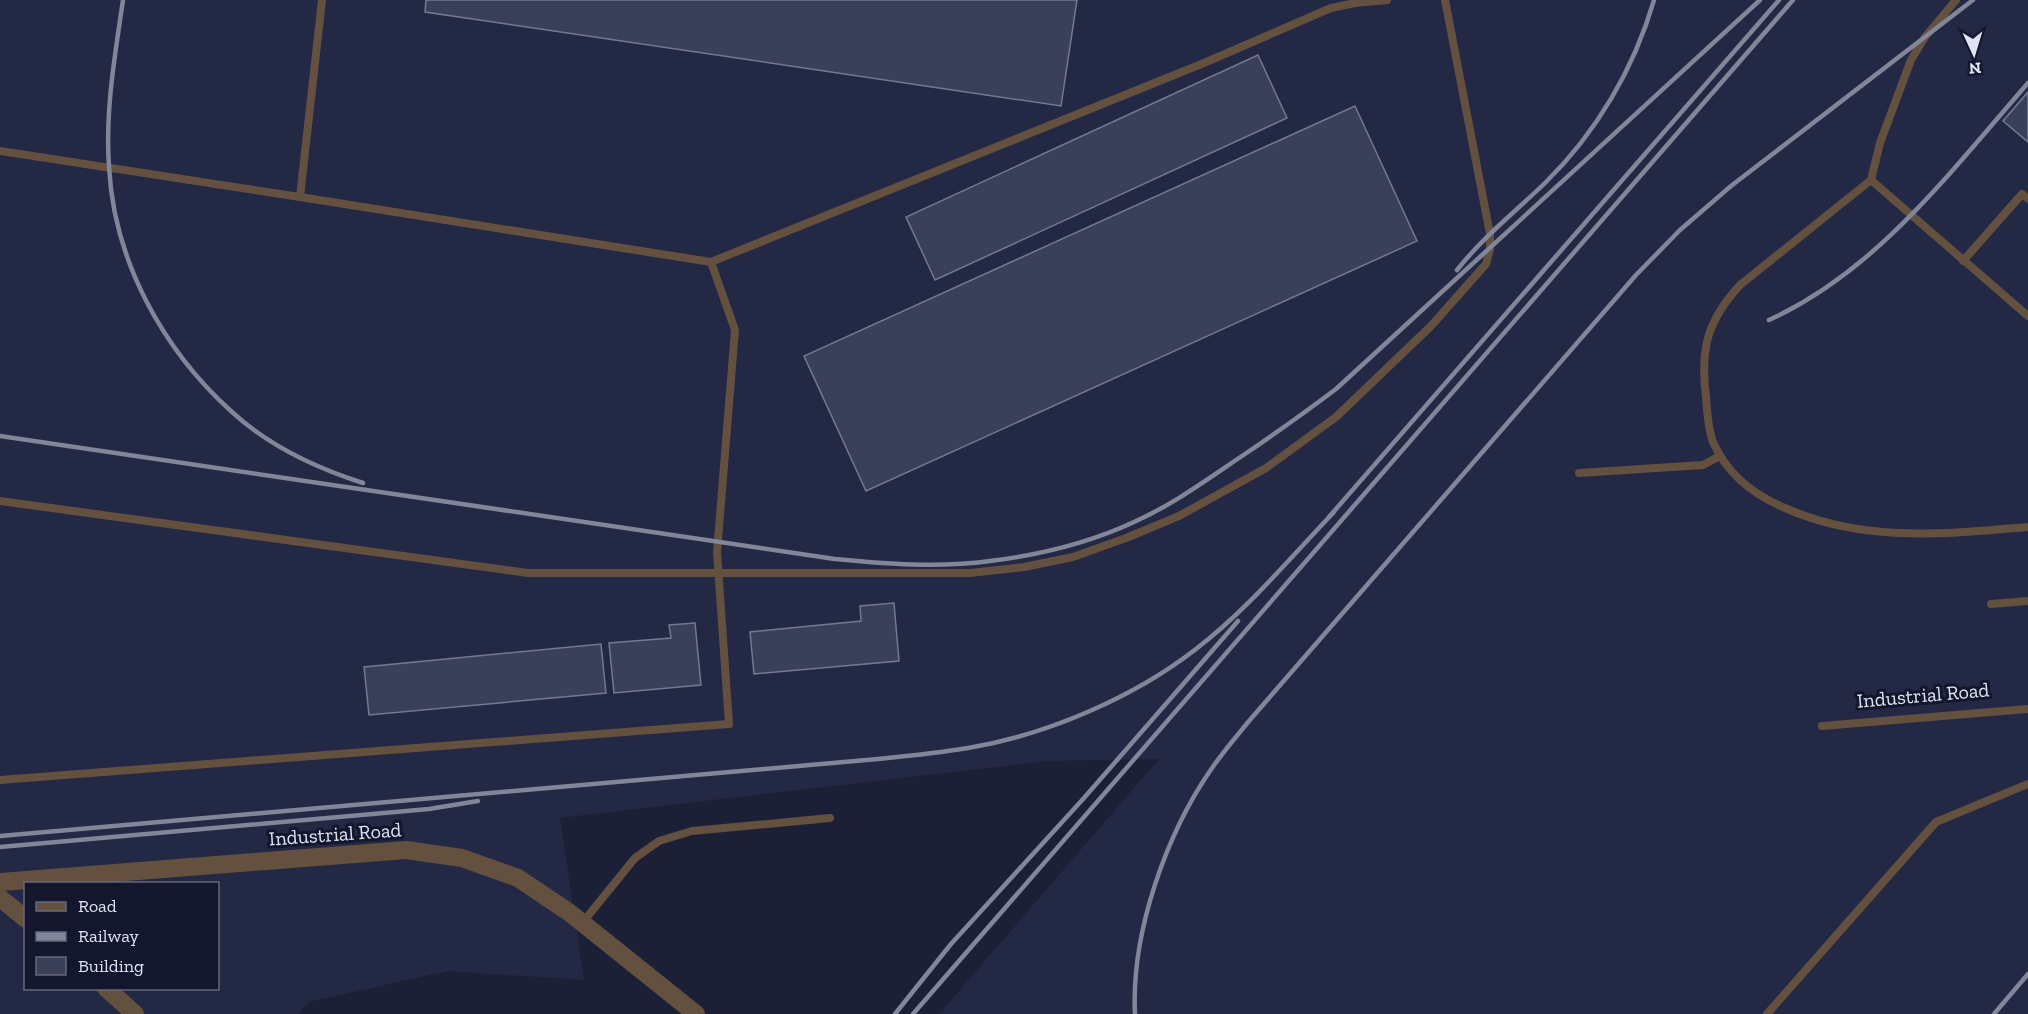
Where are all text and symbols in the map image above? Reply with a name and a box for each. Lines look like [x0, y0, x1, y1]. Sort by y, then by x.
north arrow [1944, 24, 2004, 84]
text: N [1968, 59, 1982, 78]
street label: Industrial Road [1856, 677, 1990, 713]
street label: Industrial Road [268, 817, 402, 851]
legend [24, 882, 219, 990]
text: Road [78, 895, 117, 917]
text: Railway [78, 925, 140, 947]
text: Building [78, 955, 144, 977]

